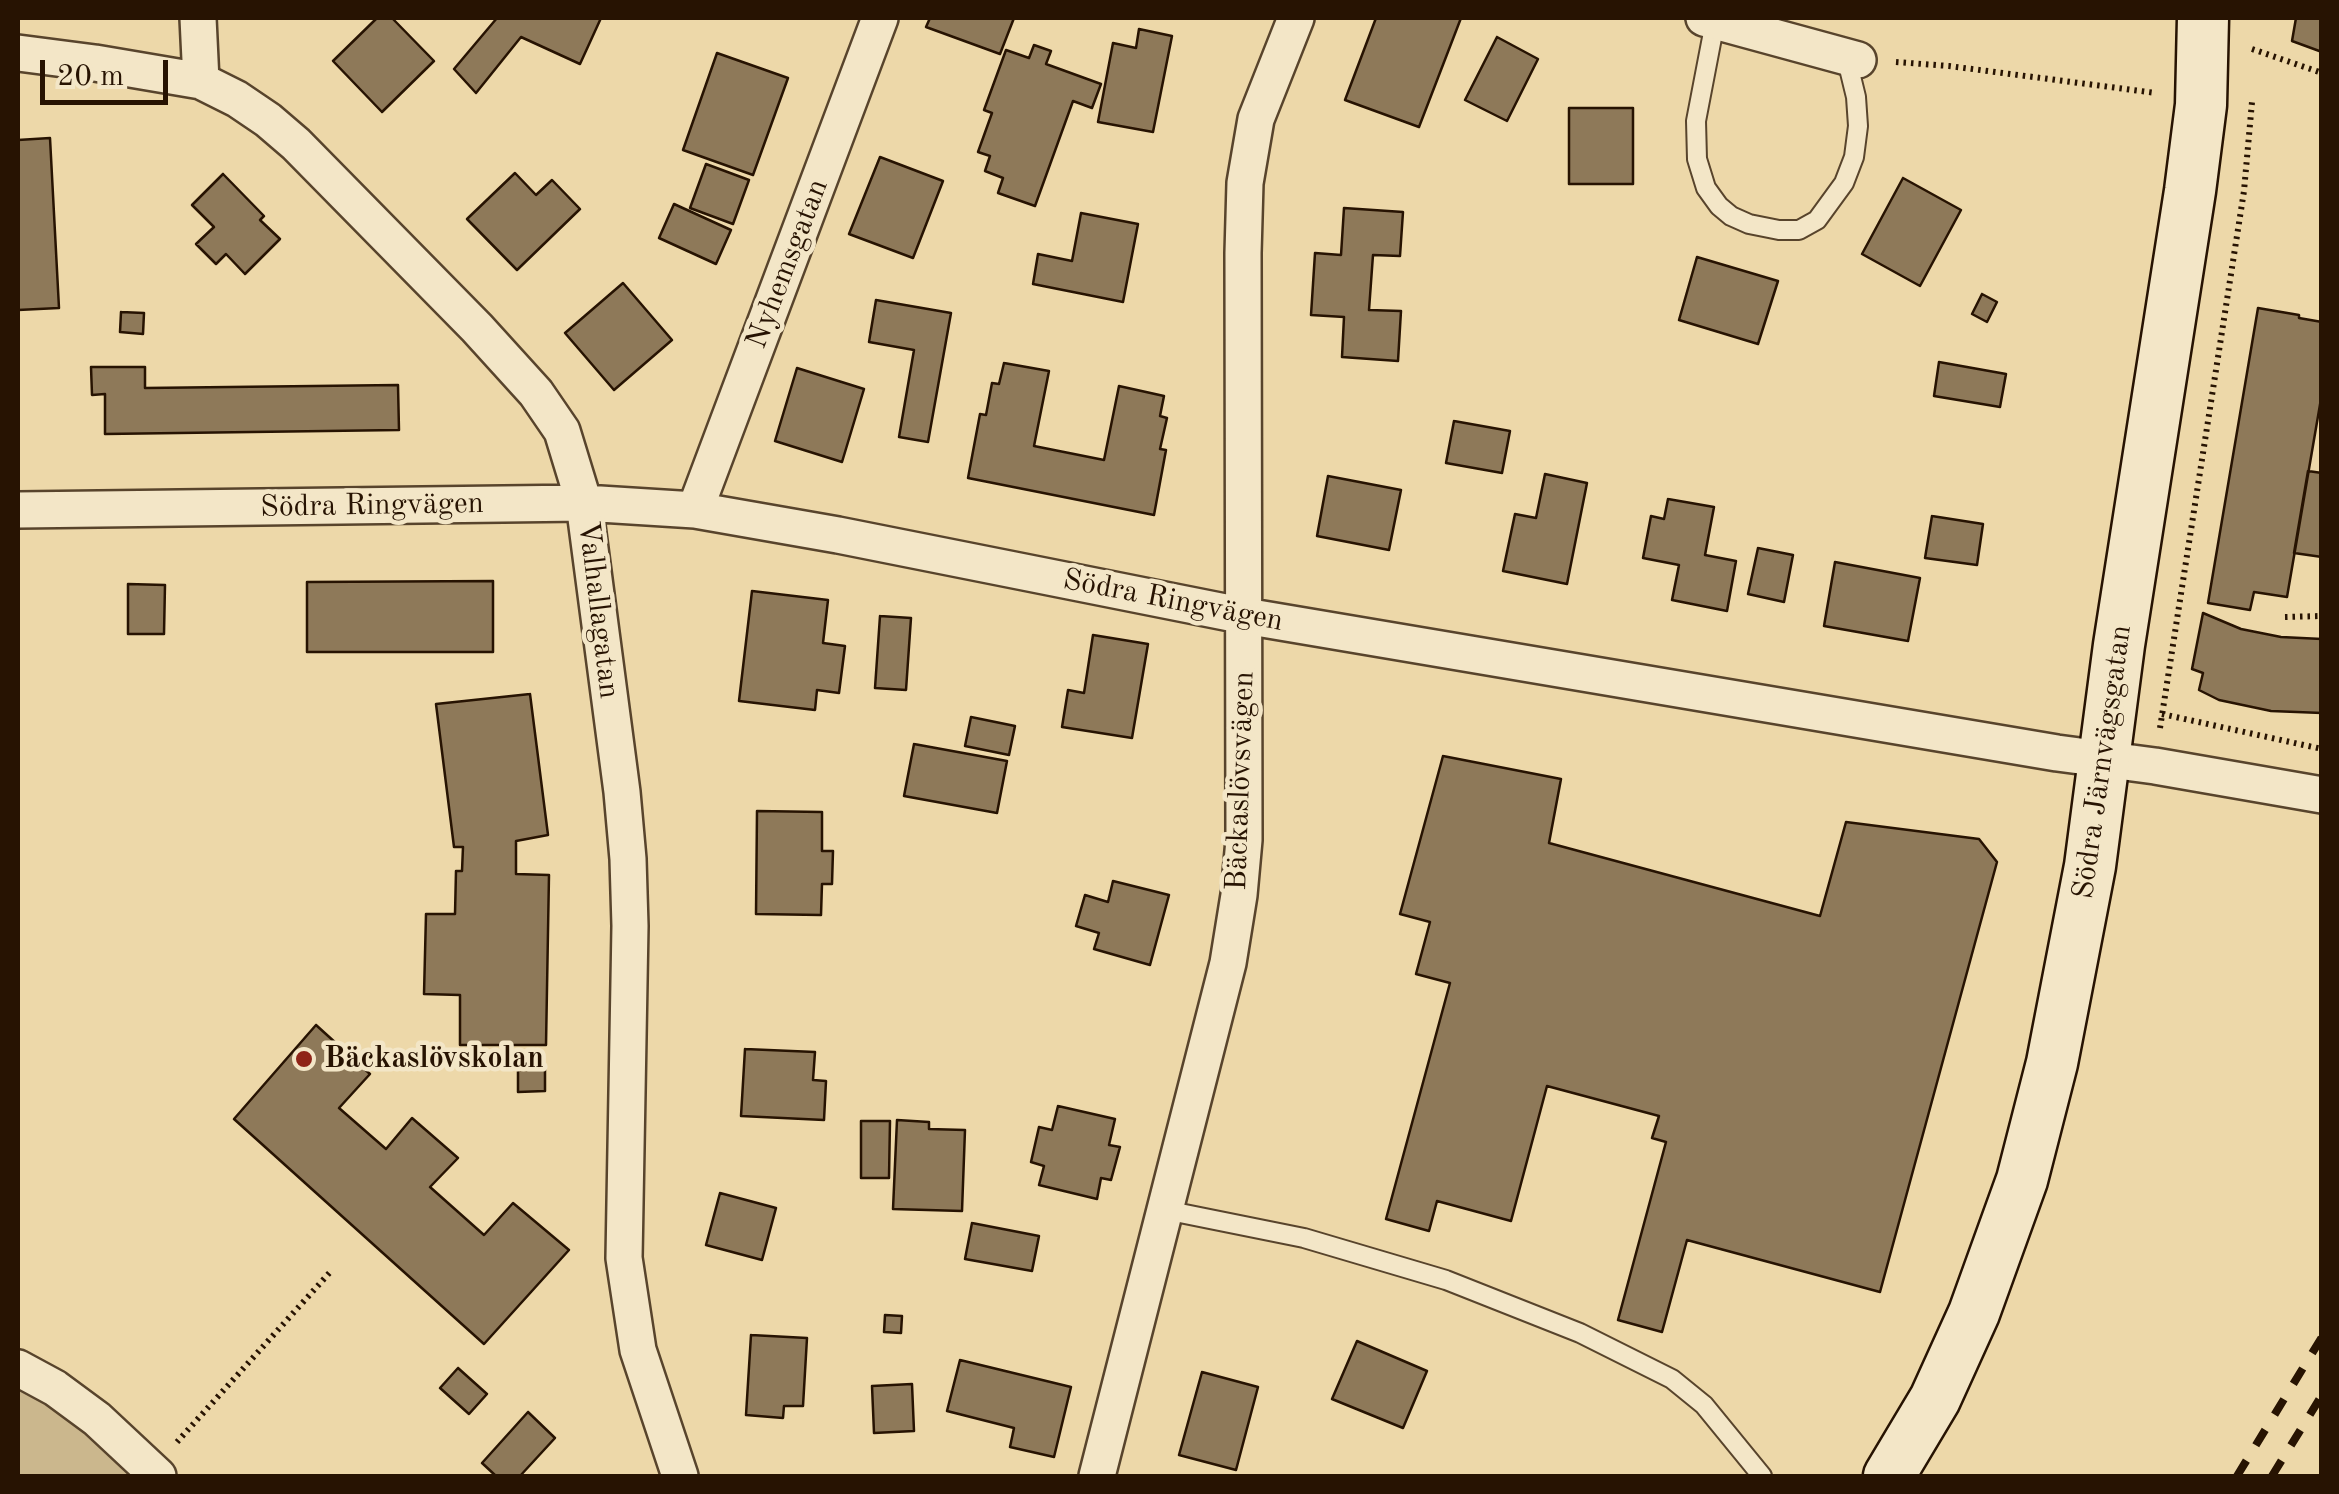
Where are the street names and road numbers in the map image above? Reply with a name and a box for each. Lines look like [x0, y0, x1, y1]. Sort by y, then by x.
street label: Nyhemsgatan [739, 174, 837, 354]
street label: Södra Ringvägen [260, 486, 484, 526]
street label: Valhallagatan [569, 519, 627, 701]
street label: Södra Ringvägen [1060, 562, 1286, 640]
street label: Södra Järnvägsgatan [2066, 623, 2140, 901]
street label: Bäckaslövsvägen [1219, 671, 1263, 891]

